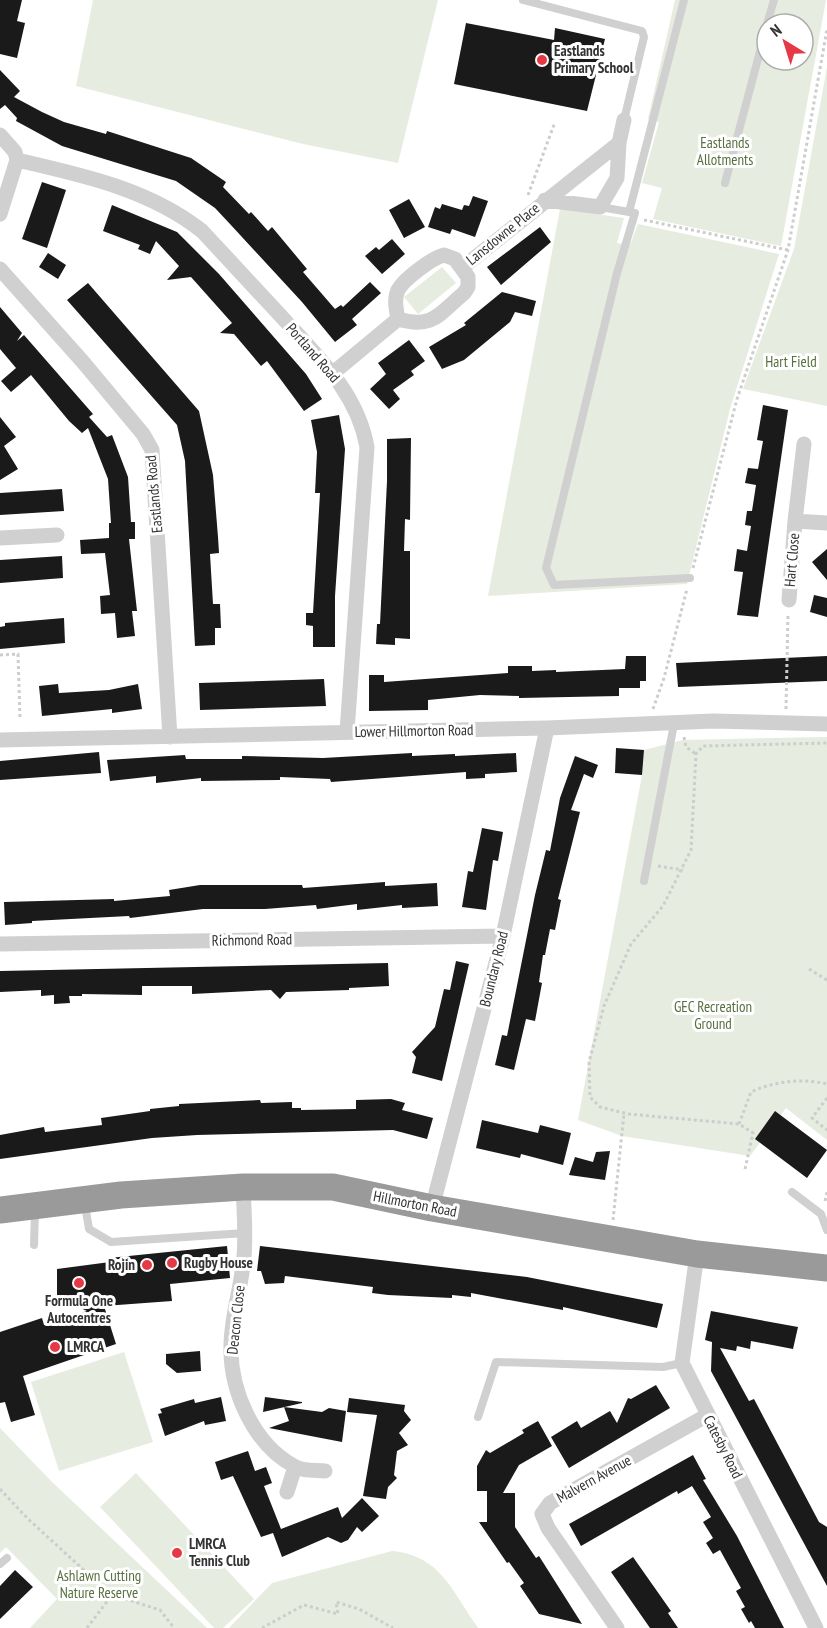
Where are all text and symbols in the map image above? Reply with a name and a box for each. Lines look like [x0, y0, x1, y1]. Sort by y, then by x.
north arrow [755, 12, 815, 72]
text: N [766, 20, 785, 41]
place label: Eastlands Primary School [554, 41, 634, 77]
marker: Eastlands Primary School [535, 53, 549, 67]
park label: Eastlands Allotments [697, 133, 753, 169]
street label: Lansdowne Place [462, 198, 543, 269]
street label: Portland Road [282, 319, 344, 386]
park label: Hart Field [765, 352, 817, 371]
street label: Eastlands Road [141, 454, 166, 534]
street label: Hart Close [780, 532, 803, 588]
street label: Lower Hillmorton Road [354, 720, 474, 741]
street label: Richmond Road [212, 929, 292, 950]
street label: Boundary Road [475, 929, 512, 1009]
park label: GEC Recreation Ground [674, 997, 752, 1033]
street label: Hillmorton Road [372, 1186, 459, 1221]
place label: Rugby House [184, 1253, 253, 1272]
place label: Rojin [108, 1255, 135, 1274]
marker: Rugby House [165, 1256, 179, 1270]
marker: Rojin [140, 1258, 154, 1272]
marker: Formula One Autocentres [72, 1276, 86, 1290]
street label: Deacon Close [222, 1284, 249, 1356]
place label: Formula One Autocentres [45, 1291, 113, 1327]
place label: LMRCA [67, 1337, 105, 1356]
marker: LMRCA [48, 1340, 62, 1354]
street label: Catesby Road [699, 1412, 747, 1482]
street label: Malvern Avenue [553, 1450, 634, 1507]
place label: LMRCA Tennis Club [189, 1534, 250, 1570]
marker: LMRCA Tennis Club [170, 1546, 184, 1560]
park label: Ashlawn Cutting Nature Reserve [57, 1566, 141, 1602]

